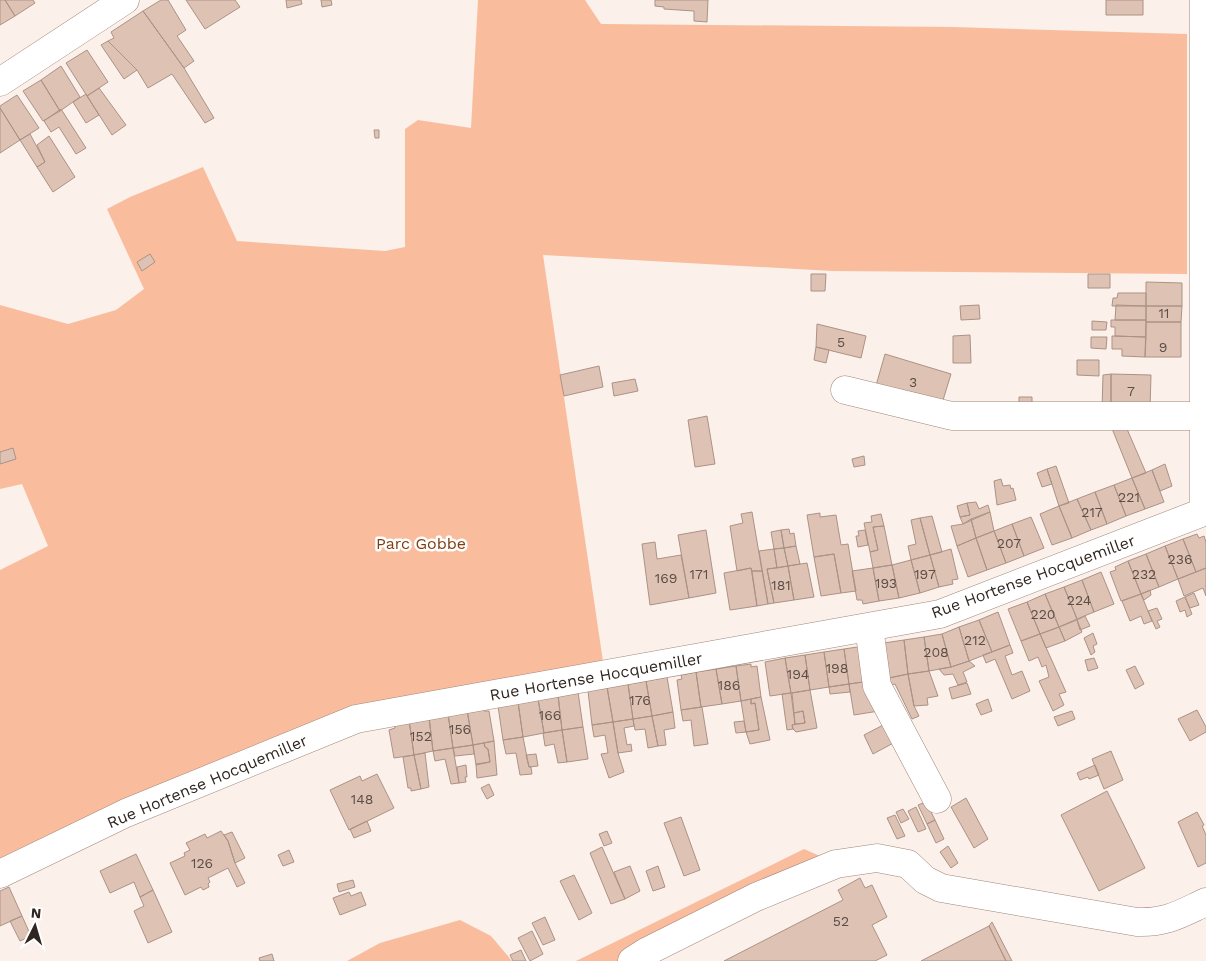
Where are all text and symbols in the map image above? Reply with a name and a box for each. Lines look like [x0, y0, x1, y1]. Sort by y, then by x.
house number: 11 [1159, 305, 1169, 321]
house number: 5 [837, 334, 845, 350]
house number: 9 [1159, 339, 1167, 355]
house number: 3 [909, 374, 917, 390]
house number: 7 [1127, 383, 1135, 399]
house number: 221 [1118, 489, 1140, 505]
house number: 217 [1081, 504, 1103, 520]
street label: Rue Hortense Hocquemiller [929, 531, 1138, 622]
park label: Parc Gobbe [376, 534, 466, 553]
house number: 207 [997, 535, 1021, 551]
house number: 236 [1168, 551, 1192, 567]
house number: 171 [690, 566, 708, 582]
house number: 197 [914, 566, 936, 582]
house number: 232 [1132, 566, 1156, 582]
house number: 169 [655, 570, 677, 586]
house number: 193 [875, 575, 897, 591]
house number: 181 [771, 577, 791, 593]
house number: 224 [1067, 592, 1091, 608]
house number: 220 [1030, 606, 1056, 622]
house number: 212 [964, 632, 986, 648]
house number: 208 [923, 644, 949, 660]
street label: Rue Hortense Hocquemiller [488, 648, 704, 705]
house number: 198 [826, 660, 848, 676]
house number: 194 [787, 666, 809, 682]
house number: 186 [718, 677, 740, 693]
house number: 176 [629, 692, 651, 708]
house number: 166 [539, 707, 561, 723]
house number: 156 [449, 721, 471, 737]
house number: 152 [410, 728, 432, 744]
street label: Rue Hortense Hocquemiller [104, 730, 311, 832]
house number: 148 [351, 791, 373, 807]
house number: 126 [191, 855, 213, 871]
north arrow [10, 901, 60, 951]
text: N [30, 905, 42, 921]
house number: 52 [833, 913, 849, 929]

